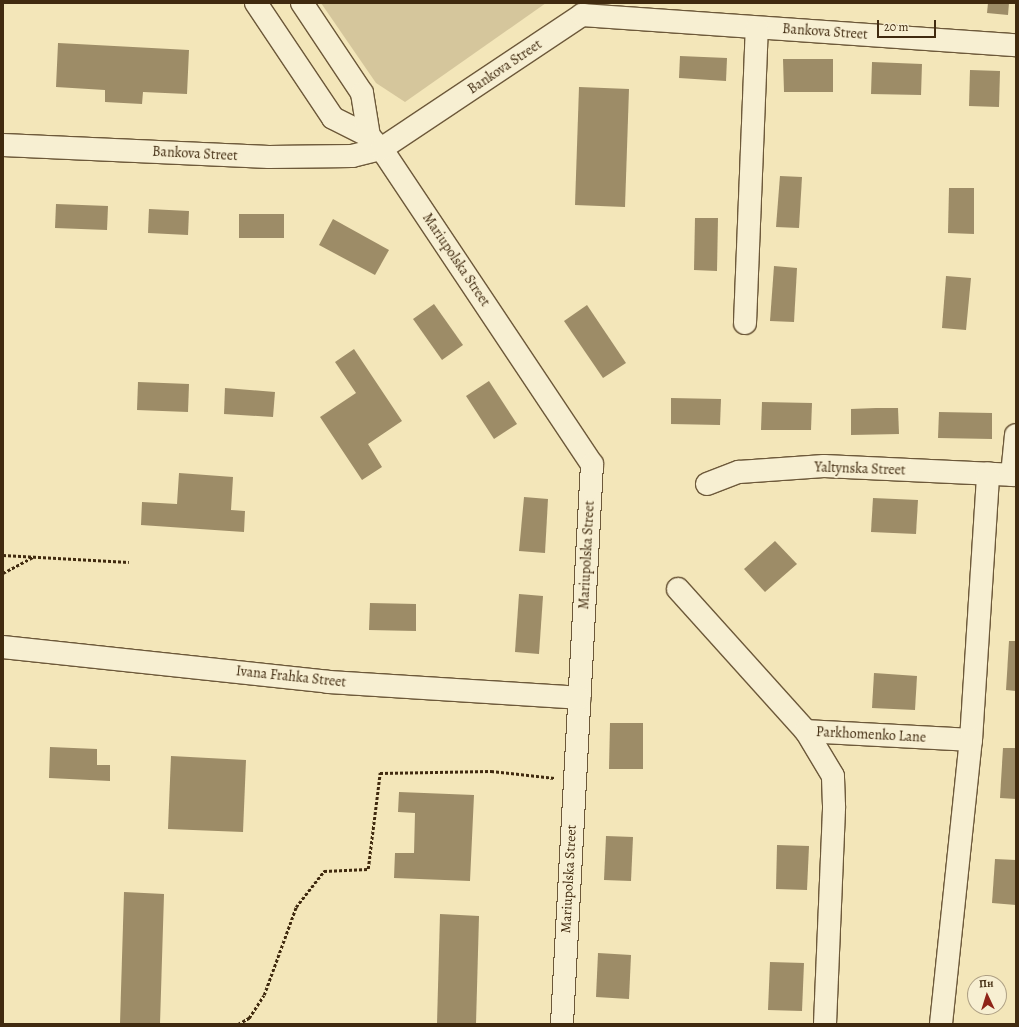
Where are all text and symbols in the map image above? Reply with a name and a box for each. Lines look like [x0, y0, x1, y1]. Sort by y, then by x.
scale bar [879, 12, 938, 38]
text: 20 m [884, 19, 908, 35]
street label: Bankova Street [782, 21, 868, 43]
street label: Bankova Street [465, 36, 545, 98]
street label: Bankova Street [152, 143, 238, 165]
street label: Mariupolska Street [419, 210, 493, 310]
street label: Yaltynska Street [814, 459, 906, 479]
street label: Mariupolska Street [576, 500, 598, 610]
street label: Ivana Frahka Street [235, 663, 347, 691]
street label: Parkhomenko Lane [815, 724, 927, 746]
street label: Mariupolska Street [558, 824, 580, 934]
north arrow [967, 975, 1007, 1015]
text: Пн [978, 976, 994, 992]

